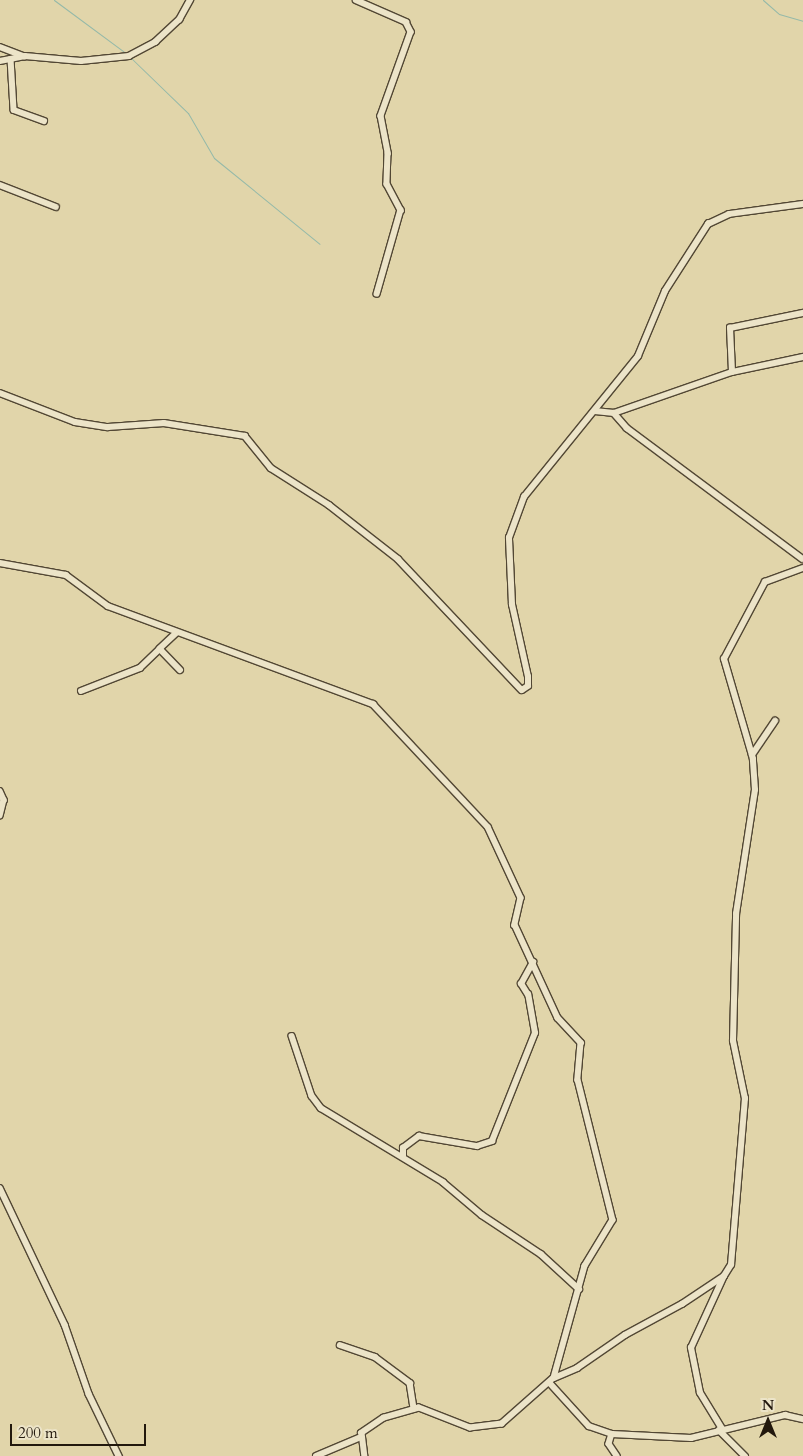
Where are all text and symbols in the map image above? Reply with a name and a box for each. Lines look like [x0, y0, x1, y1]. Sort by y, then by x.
north arrow [743, 1396, 793, 1446]
text: N [762, 1396, 774, 1415]
scale bar [12, 1414, 149, 1446]
text: 200 m [18, 1423, 58, 1443]

